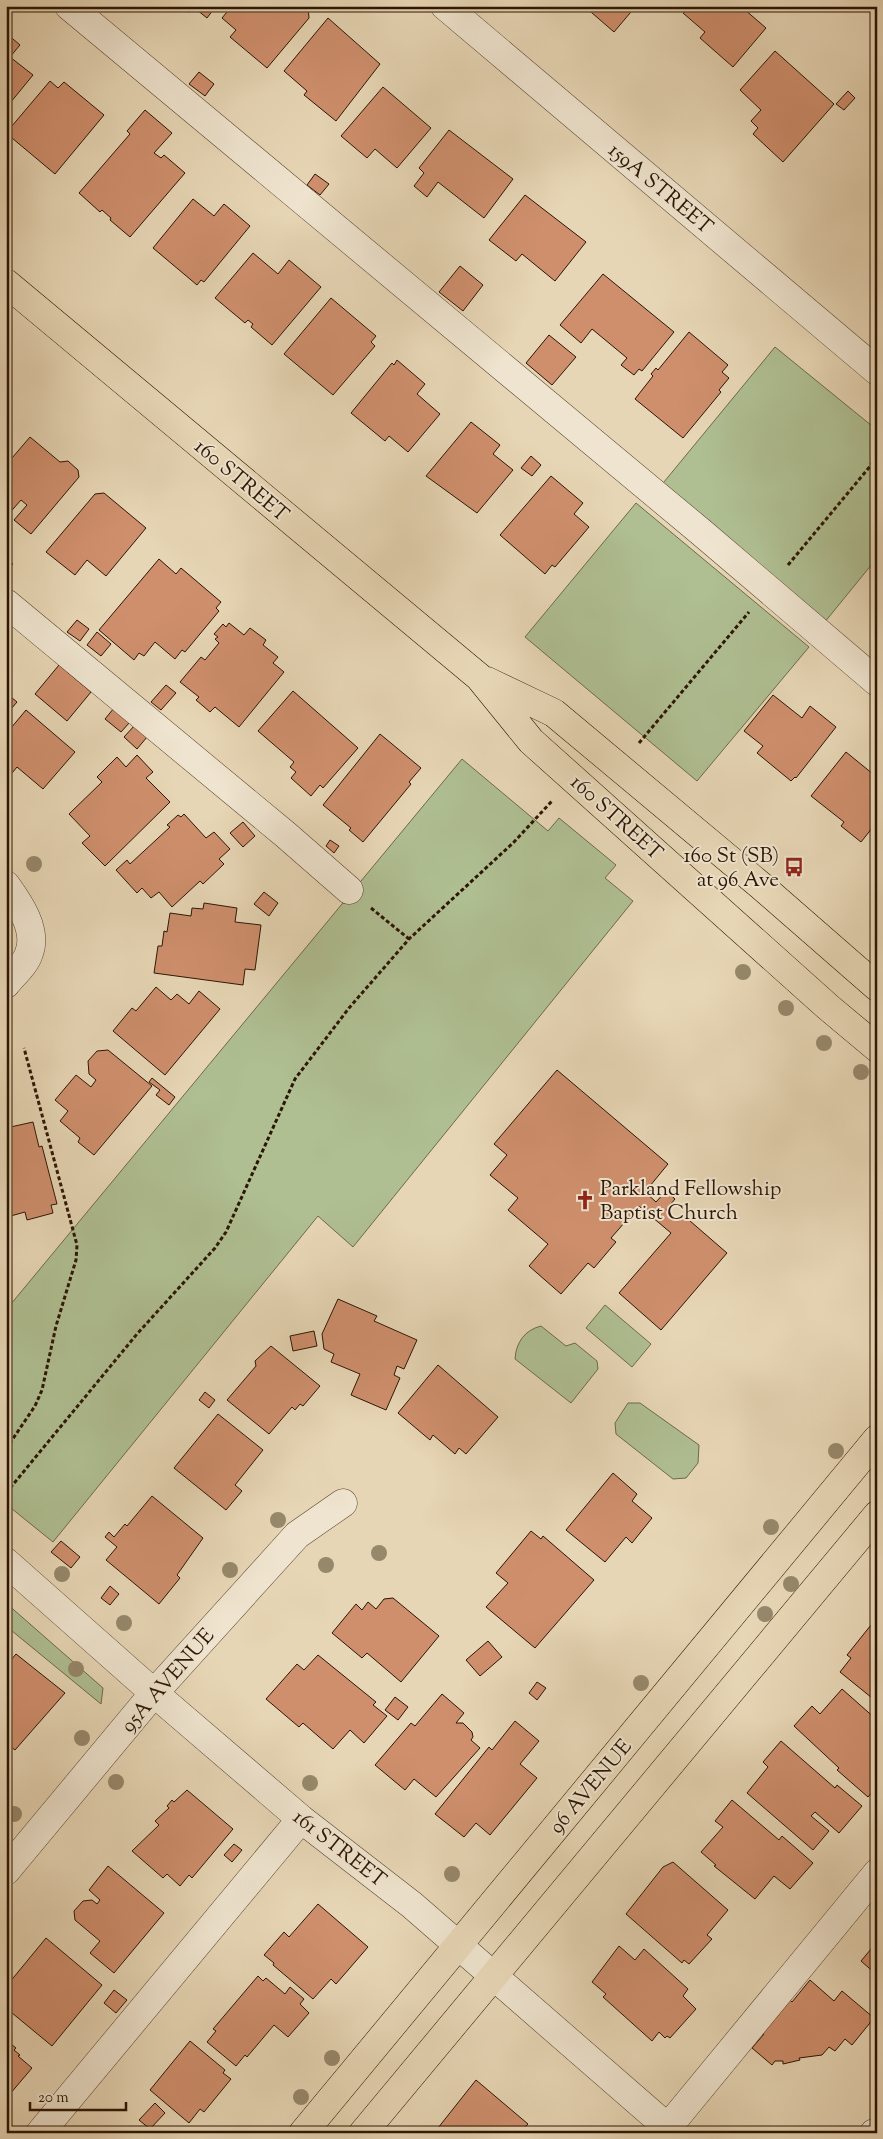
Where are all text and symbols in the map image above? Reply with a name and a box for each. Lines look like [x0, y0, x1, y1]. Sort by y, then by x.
street label: 159A STREET [601, 137, 719, 242]
street label: 160 STREET [187, 433, 295, 530]
street label: 160 STREET [563, 769, 669, 868]
place label: 160 St (SB) at 96 Ave [683, 842, 779, 896]
bus stop icon: 160 St (SB) at 96 Ave [783, 856, 805, 878]
place label: Parkland Fellowship Baptist Church [600, 1175, 781, 1229]
church icon: Parkland Fellowship Baptist Church [574, 1189, 596, 1211]
street label: 95A AVENUE [115, 1622, 222, 1740]
street label: 96 AVENUE [543, 1733, 640, 1841]
street label: 161 STREET [286, 1803, 392, 1896]
scale bar [30, 2079, 126, 2111]
text: 20 m [38, 2088, 69, 2109]

